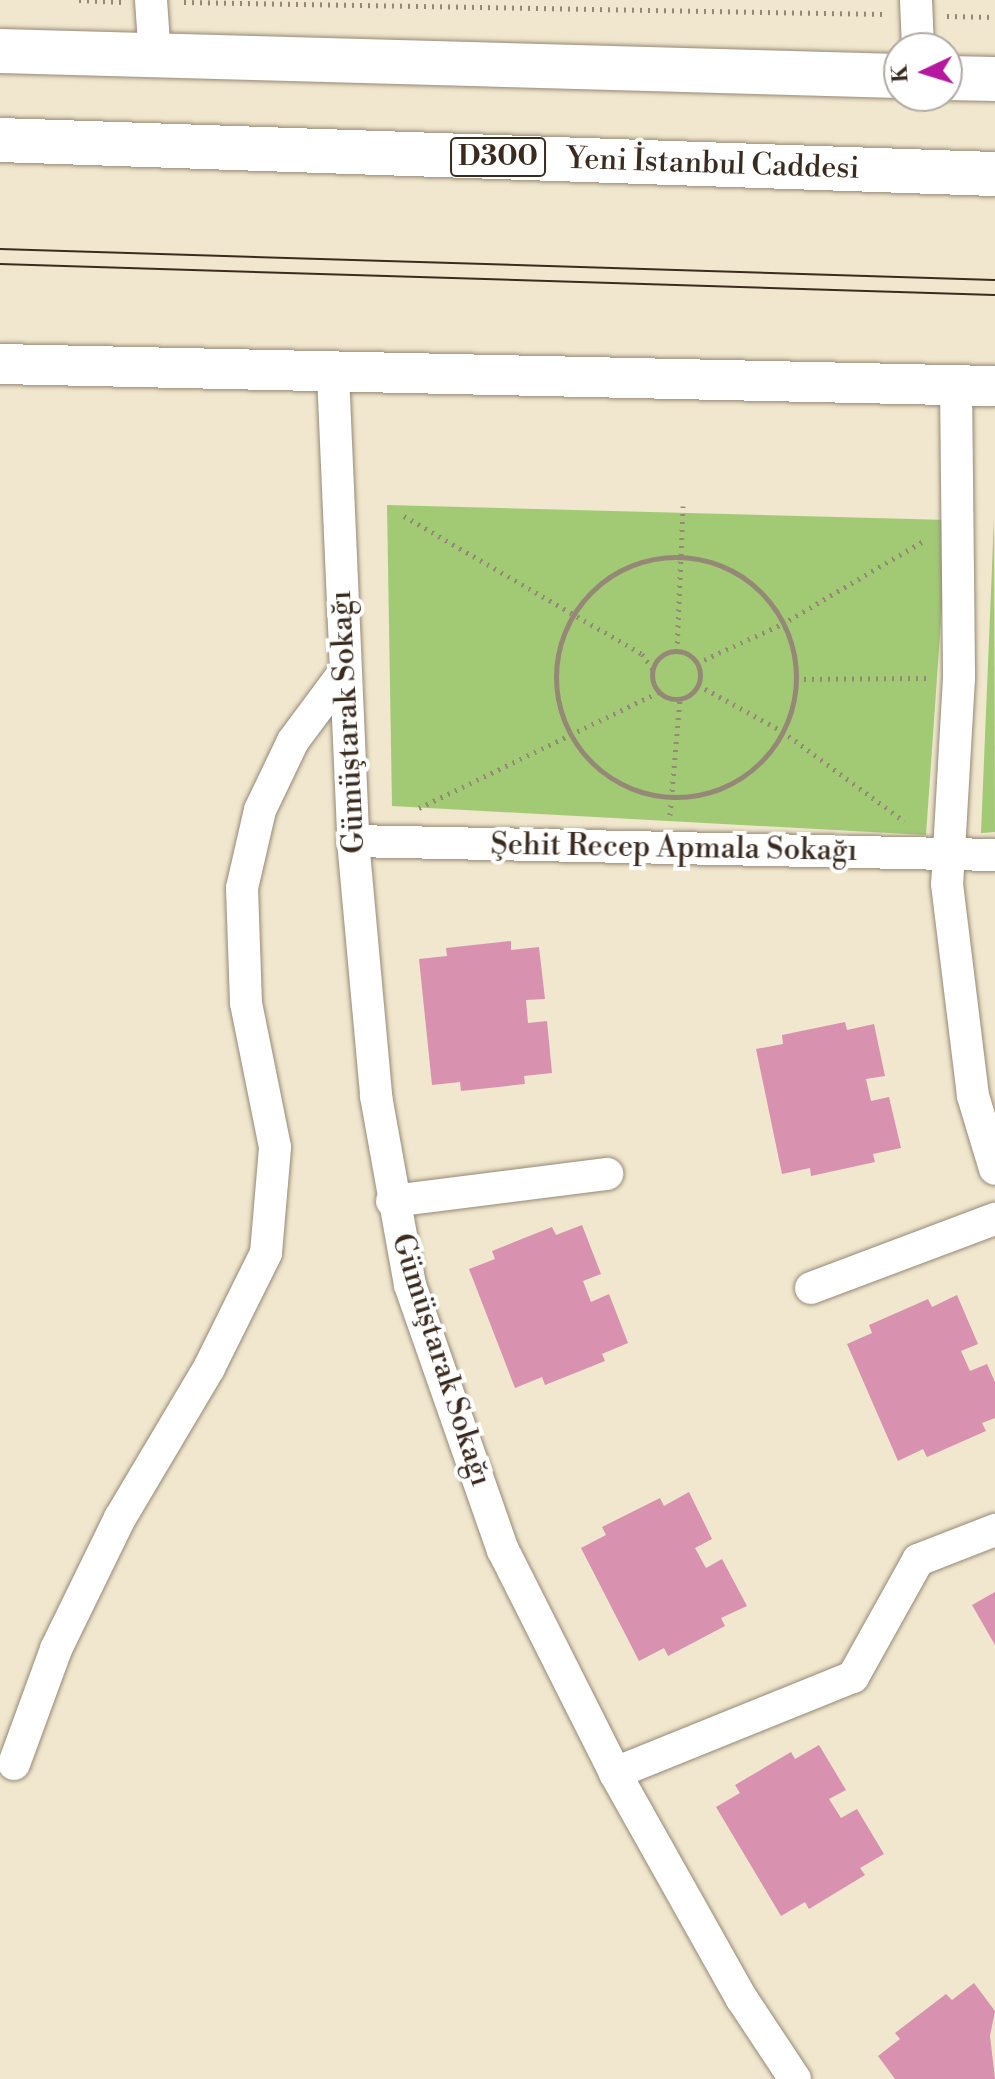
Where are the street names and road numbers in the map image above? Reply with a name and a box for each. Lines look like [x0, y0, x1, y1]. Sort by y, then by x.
road number: D300 [450, 133, 546, 181]
street label: Yeni İstanbul Caddesi [566, 141, 860, 187]
street label: Gümüştarak Sokağı [323, 590, 373, 854]
street label: Şehit Recep Apmala Sokağı [490, 827, 858, 869]
street label: Gümüştarak Sokağı [383, 1229, 499, 1491]

